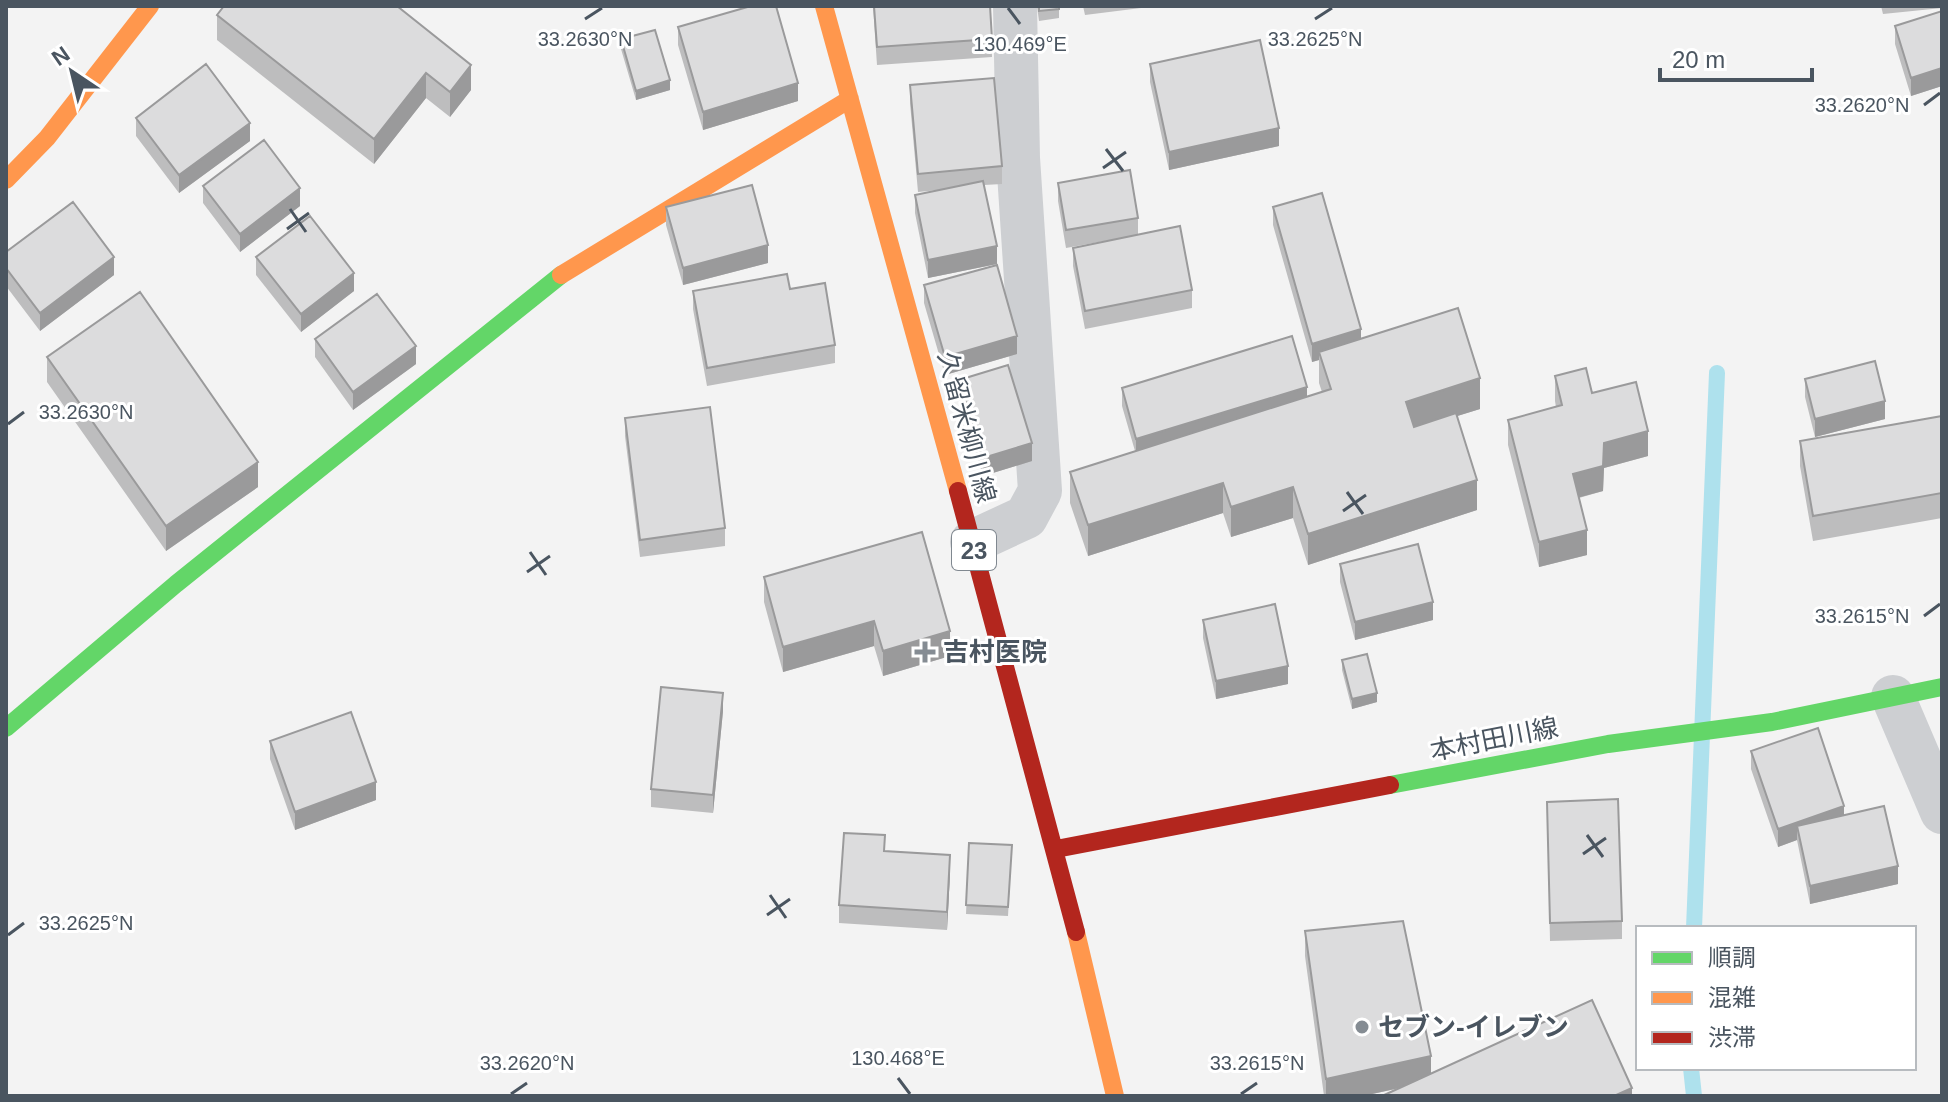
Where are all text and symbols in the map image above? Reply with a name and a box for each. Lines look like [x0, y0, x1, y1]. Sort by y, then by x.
text: 33.2630°N [538, 28, 632, 50]
text: 33.2625°N [1268, 28, 1362, 50]
north arrow [32, 32, 112, 112]
scale bar [1660, 32, 1812, 82]
text: 130.469°E [973, 33, 1067, 55]
text: N [47, 41, 74, 71]
text: 20 m [1672, 46, 1725, 73]
text: 33.2620°N [1815, 94, 1909, 116]
street label: 久留米柳川線 [932, 348, 1002, 506]
text: 33.2630°N [39, 401, 133, 423]
road number: 23 [952, 530, 996, 570]
text: 33.2615°N [1815, 605, 1909, 627]
place label: 吉村医院 [943, 637, 1047, 667]
marker: 吉村医院 [914, 641, 936, 663]
street label: 本村田川線 [1427, 712, 1561, 766]
text: 33.2625°N [39, 912, 133, 934]
legend [1636, 926, 1916, 1070]
text: 順調 [1708, 944, 1756, 971]
text: 混雑 [1708, 984, 1756, 1011]
place label: セブン-イレブン [1378, 1012, 1569, 1042]
marker: セブン-イレブン [1353, 1018, 1371, 1036]
text: 渋滞 [1708, 1024, 1756, 1051]
text: 130.468°E [851, 1047, 945, 1069]
text: 33.2620°N [480, 1052, 574, 1074]
text: 33.2615°N [1210, 1052, 1304, 1074]

